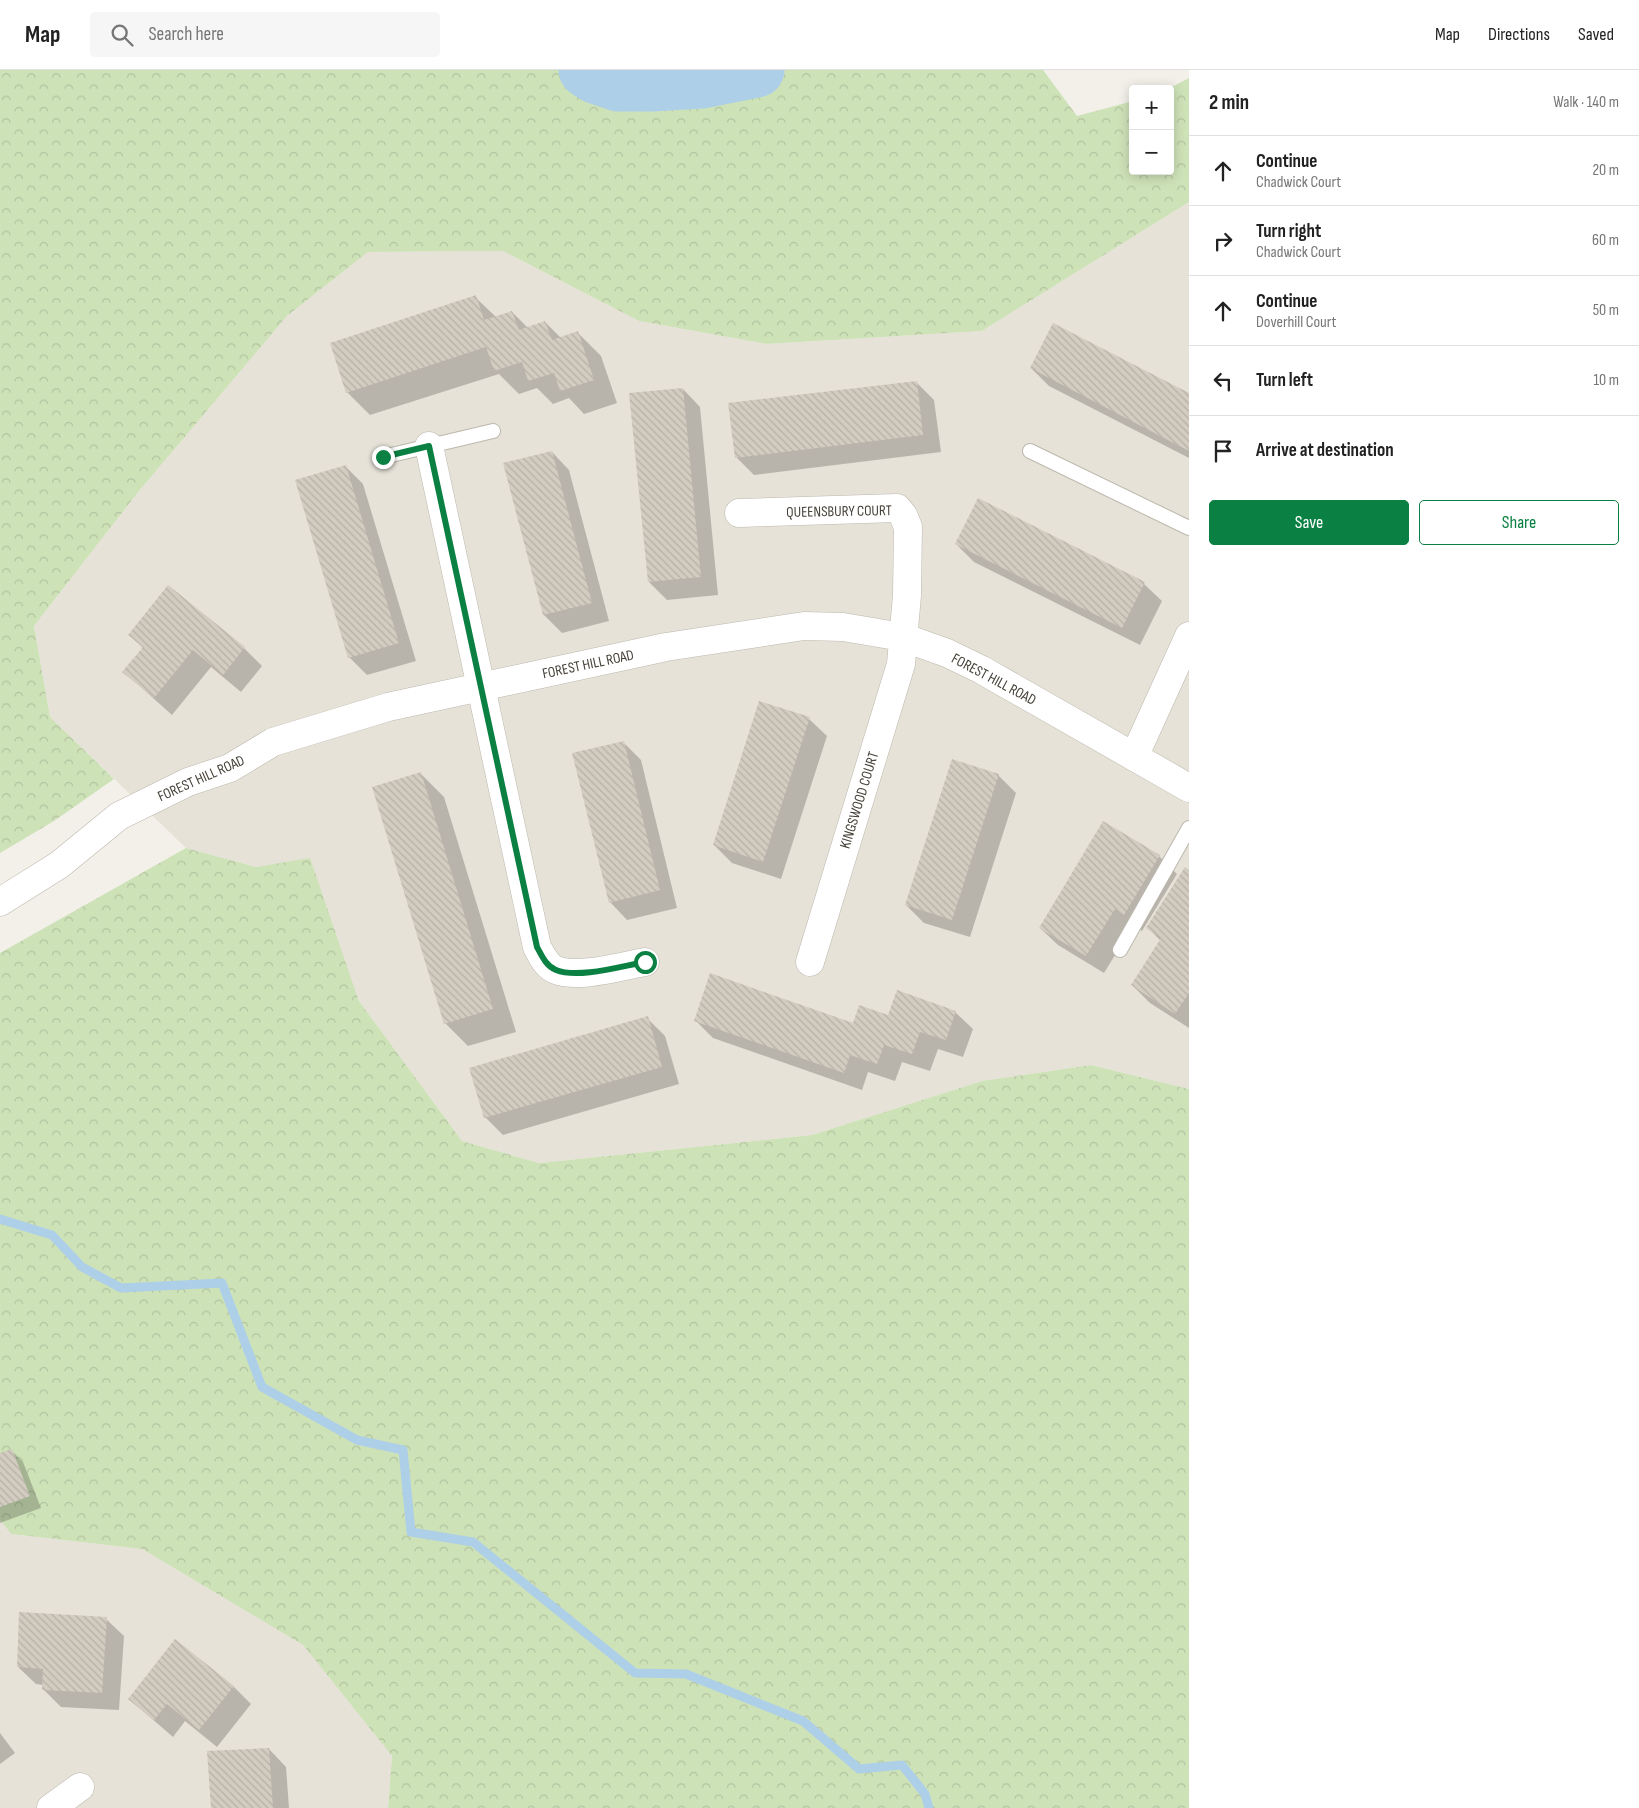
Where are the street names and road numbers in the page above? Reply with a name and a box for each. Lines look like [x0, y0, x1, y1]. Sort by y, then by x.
street label: QUEENSBURY COURT [786, 501, 892, 522]
street label: FOREST HILL ROAD [541, 646, 636, 683]
street label: FOREST HILL ROAD [948, 649, 1039, 710]
street label: KINGSWOOD COURT [836, 749, 883, 851]
street label: FOREST HILL ROAD [155, 751, 248, 806]

